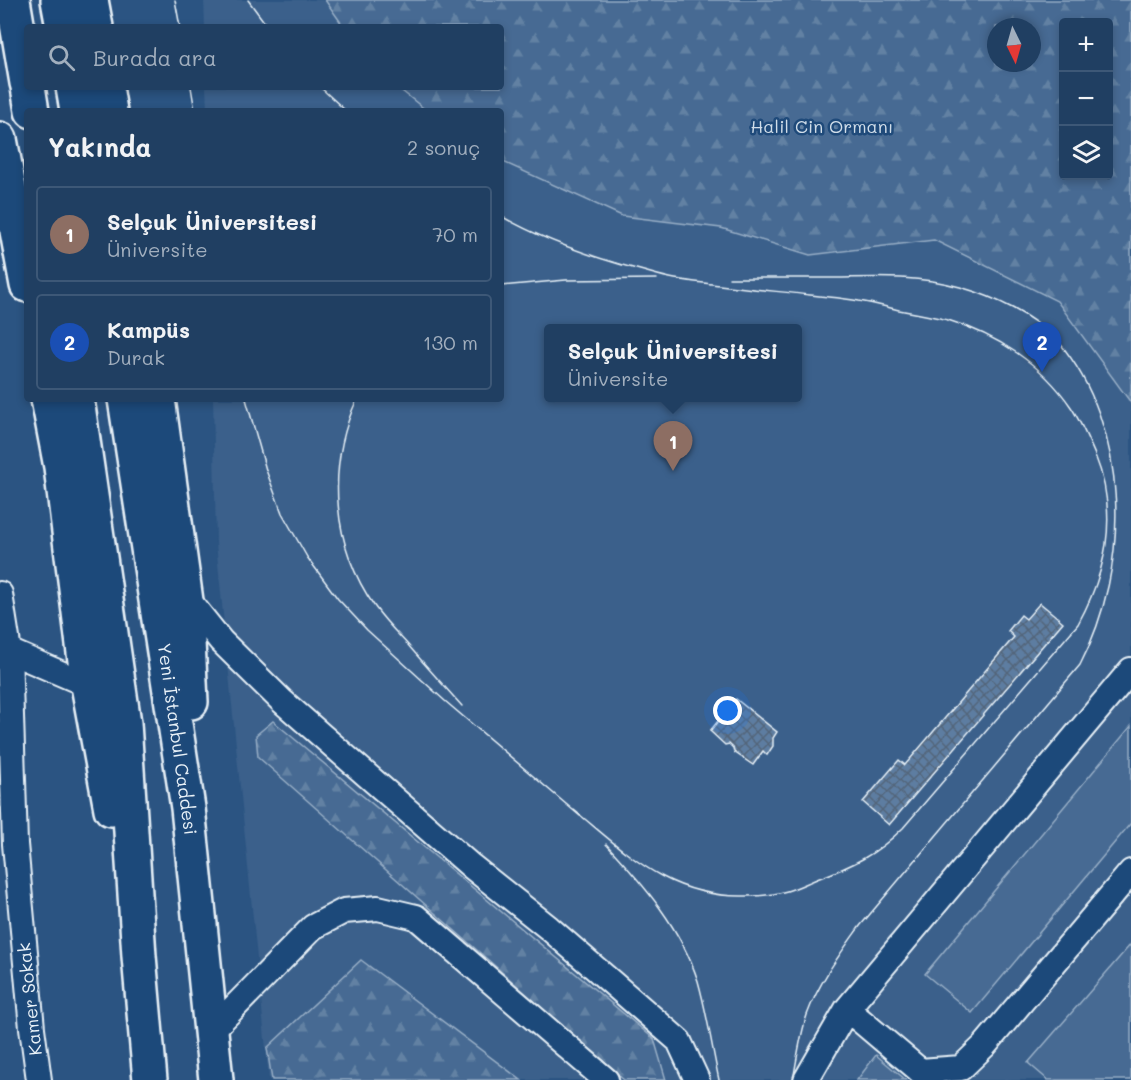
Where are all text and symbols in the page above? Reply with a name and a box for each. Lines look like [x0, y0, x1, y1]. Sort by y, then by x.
north arrow [987, 18, 1041, 72]
map controls [1059, 18, 1113, 180]
button: + [1059, 18, 1113, 72]
search box [24, 24, 504, 90]
icon: search [45, 41, 78, 74]
text: Burada ara [93, 43, 217, 72]
button: − [1059, 72, 1113, 126]
park label: Halil Cin Ormanı [751, 114, 893, 138]
button: layers [1059, 126, 1113, 180]
text: Yakında [48, 130, 151, 164]
text: 2 sonuç [407, 134, 480, 160]
text: Selçuk Üniversitesi [107, 207, 317, 236]
text: 1 [65, 221, 74, 247]
text: 70 m [432, 221, 478, 247]
text: Üniversite [107, 236, 208, 262]
text: Kampüs [107, 315, 190, 344]
pin: 2 [1022, 322, 1062, 372]
popup [544, 324, 802, 402]
text: 2 [64, 329, 75, 355]
text: 130 m [423, 329, 478, 355]
text: Selçuk Üniversitesi [568, 336, 778, 365]
text: Durak [107, 344, 165, 370]
text: Üniversite [568, 365, 668, 391]
pin: 1 [654, 422, 692, 471]
street label: Yeni İstanbul Caddesi [153, 641, 203, 836]
your location [713, 696, 742, 725]
street label: Kamer Sokak [11, 941, 47, 1057]

